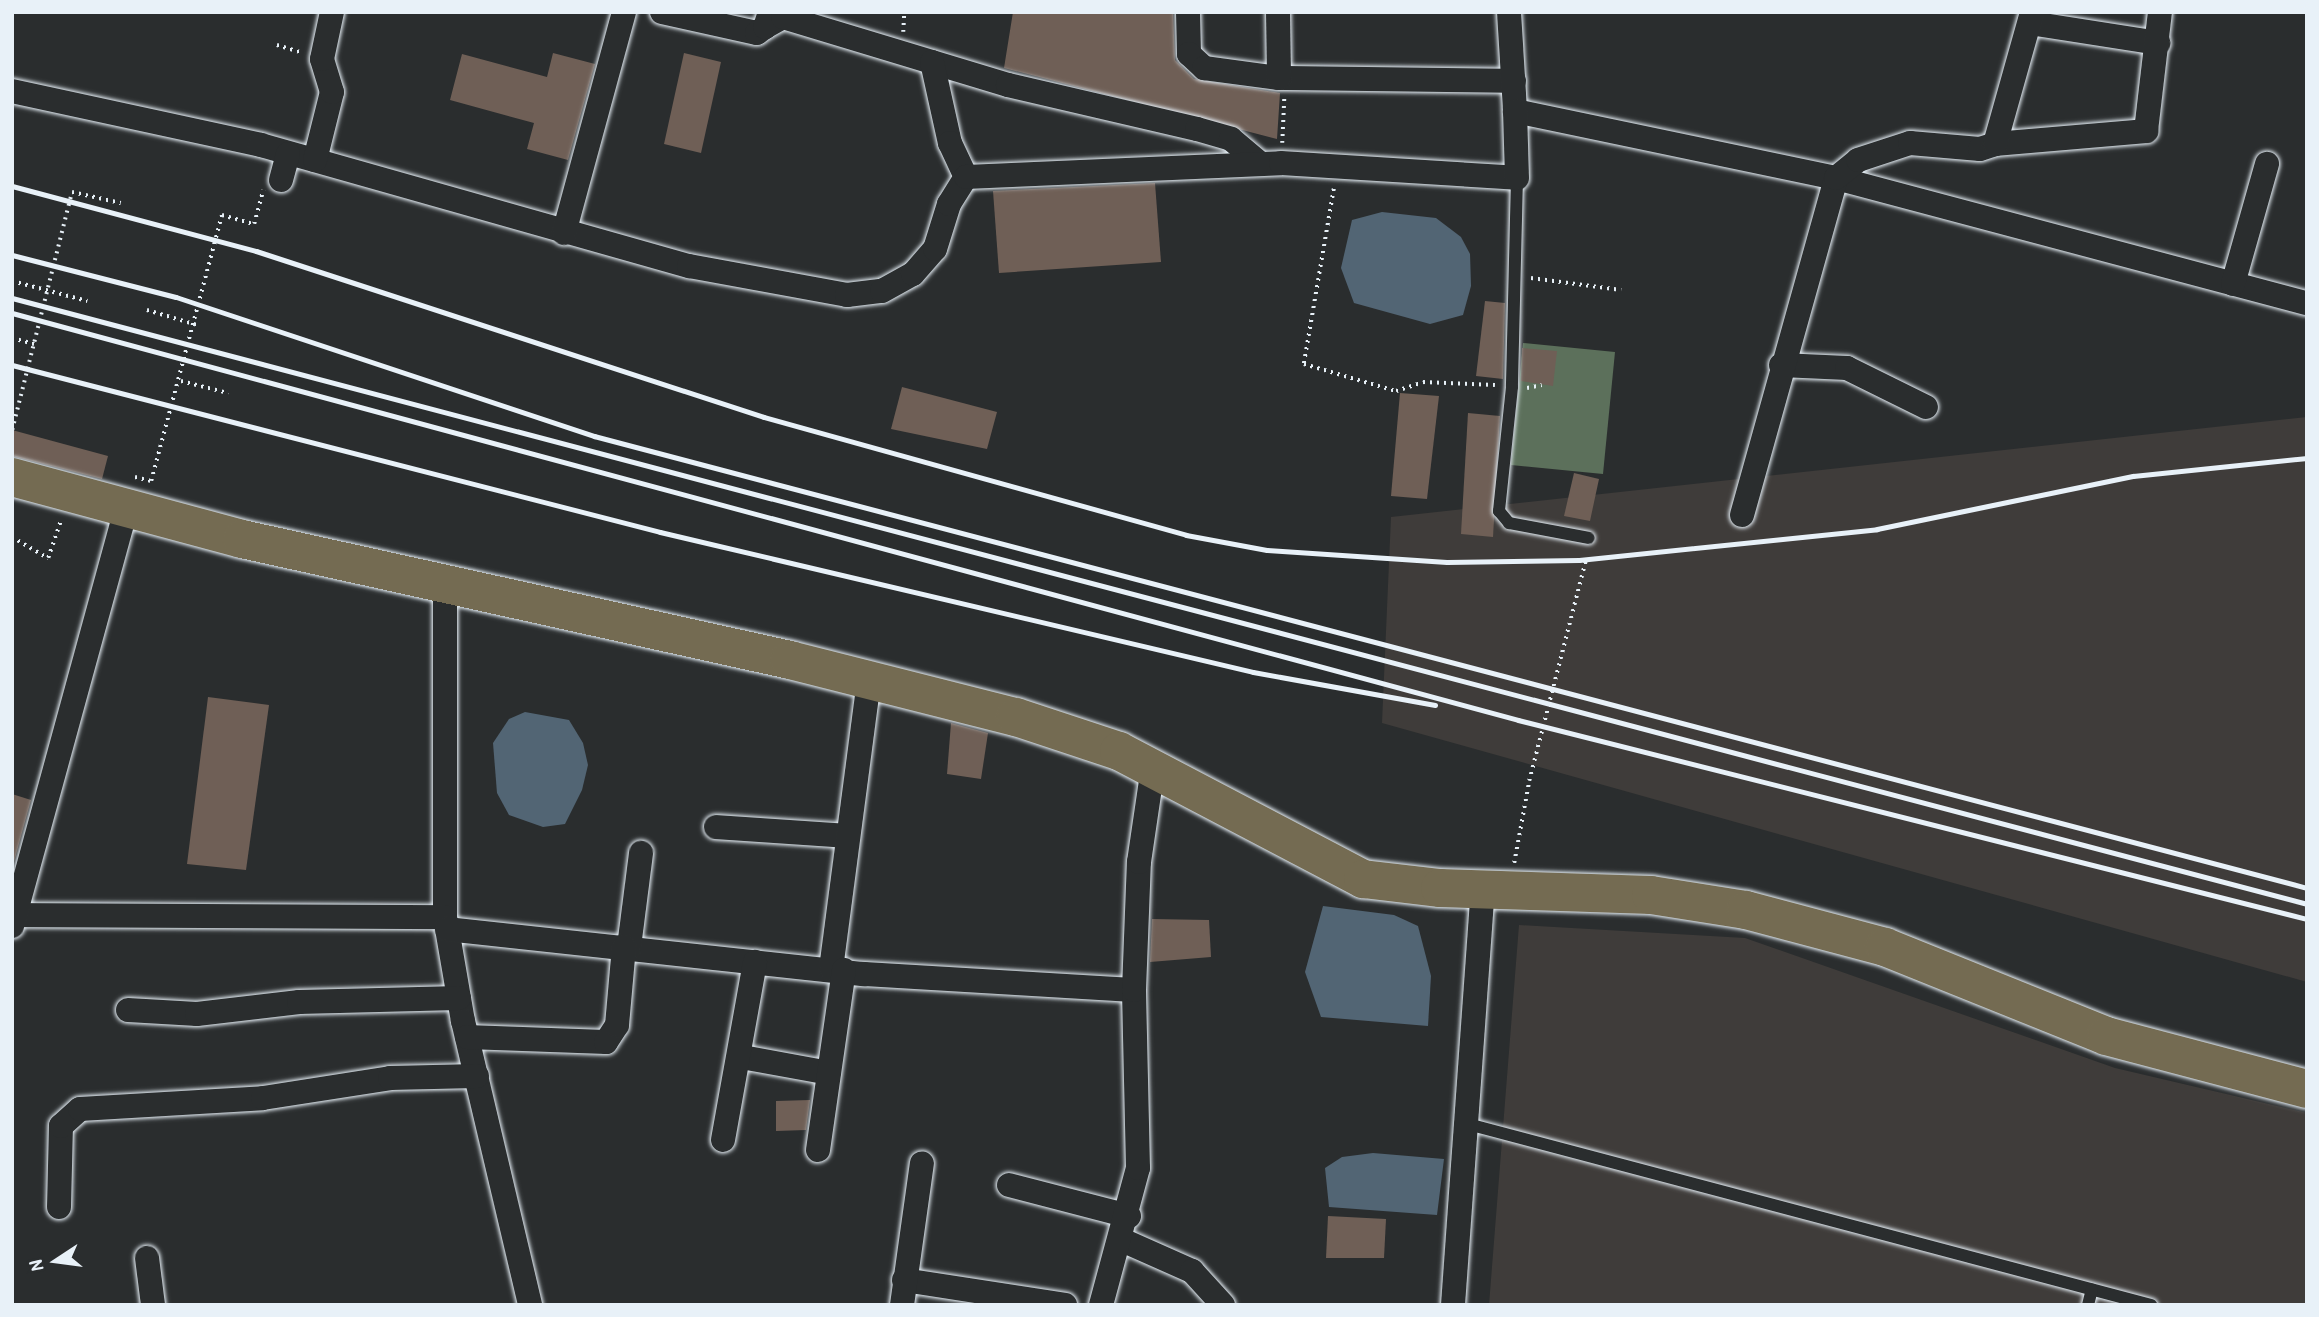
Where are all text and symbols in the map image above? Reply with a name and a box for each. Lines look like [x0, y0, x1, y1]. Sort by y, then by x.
north arrow [21, 1226, 91, 1296]
text: N [22, 1258, 49, 1274]

